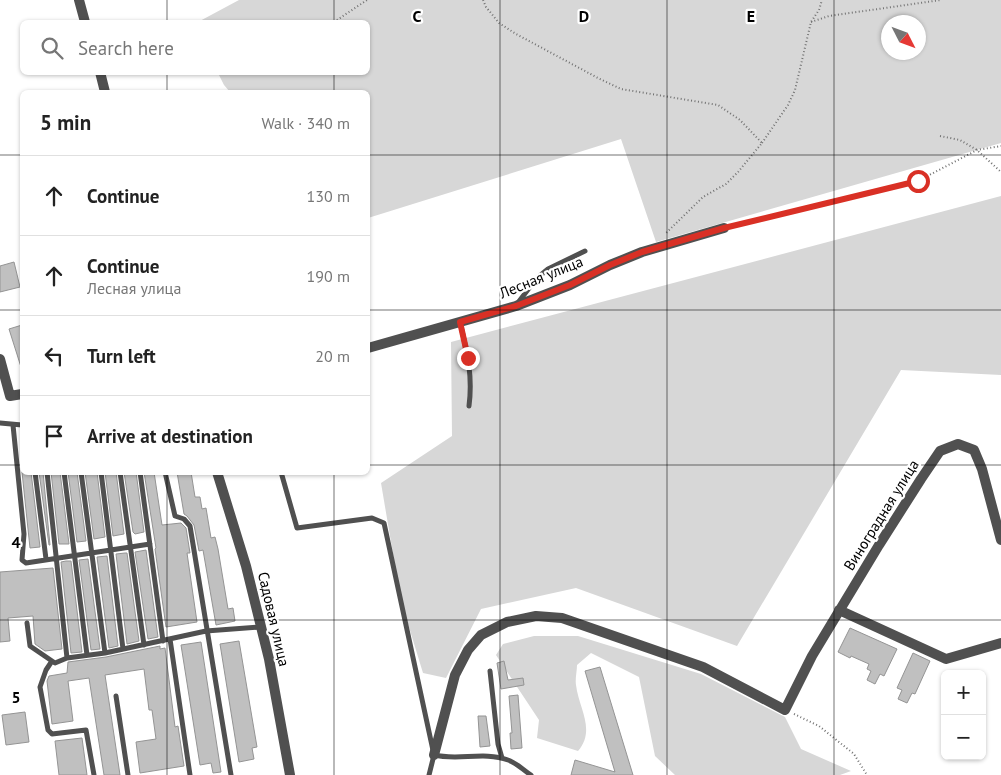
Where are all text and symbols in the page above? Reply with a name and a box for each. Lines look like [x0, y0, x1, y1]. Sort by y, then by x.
text: C [413, 6, 422, 26]
text: D [579, 6, 589, 26]
text: E [747, 6, 755, 26]
north arrow [881, 15, 926, 60]
search box [20, 20, 370, 75]
icon: search [38, 34, 66, 62]
text: Search here [78, 36, 174, 60]
text: 5 min [40, 109, 91, 136]
text: Walk · 340 m [261, 113, 350, 133]
route start [907, 170, 930, 193]
icon: ahead [40, 182, 68, 210]
text: Continue [87, 184, 159, 208]
text: 130 m [307, 186, 350, 206]
street label: Лесная улица [496, 252, 586, 303]
text: Continue [87, 254, 159, 278]
icon: ahead [40, 262, 68, 290]
text: 190 m [307, 266, 350, 286]
text: Лесная улица [87, 278, 181, 298]
icon: left [40, 342, 68, 370]
text: Turn left [87, 344, 156, 368]
text: 20 m [315, 346, 350, 366]
route end [457, 347, 480, 370]
icon: arrive [40, 422, 68, 450]
text: Arrive at destination [87, 424, 253, 448]
street label: Виноградная улица [839, 456, 923, 574]
text: 4 [11, 532, 21, 552]
street label: Садовая улица [254, 570, 294, 668]
map controls [941, 670, 986, 760]
button: + [941, 670, 986, 715]
text: 5 [11, 687, 21, 707]
button: − [941, 715, 986, 760]

